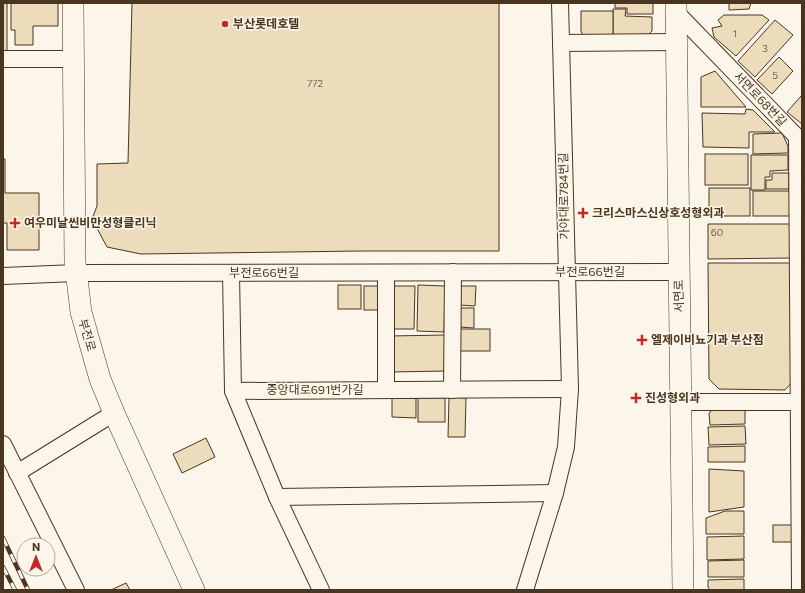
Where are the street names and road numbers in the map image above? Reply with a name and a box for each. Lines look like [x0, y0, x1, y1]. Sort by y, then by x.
street label: 서면로68번길 [731, 68, 790, 128]
street label: 가야대로784번길 [555, 152, 571, 240]
street label: 부전로66번길 [555, 264, 625, 278]
street label: 부전로66번길 [229, 265, 299, 279]
street label: 서면로 [671, 279, 685, 313]
street label: 부전로 [77, 317, 99, 353]
street label: 중앙대로691번가길 [267, 382, 363, 396]

